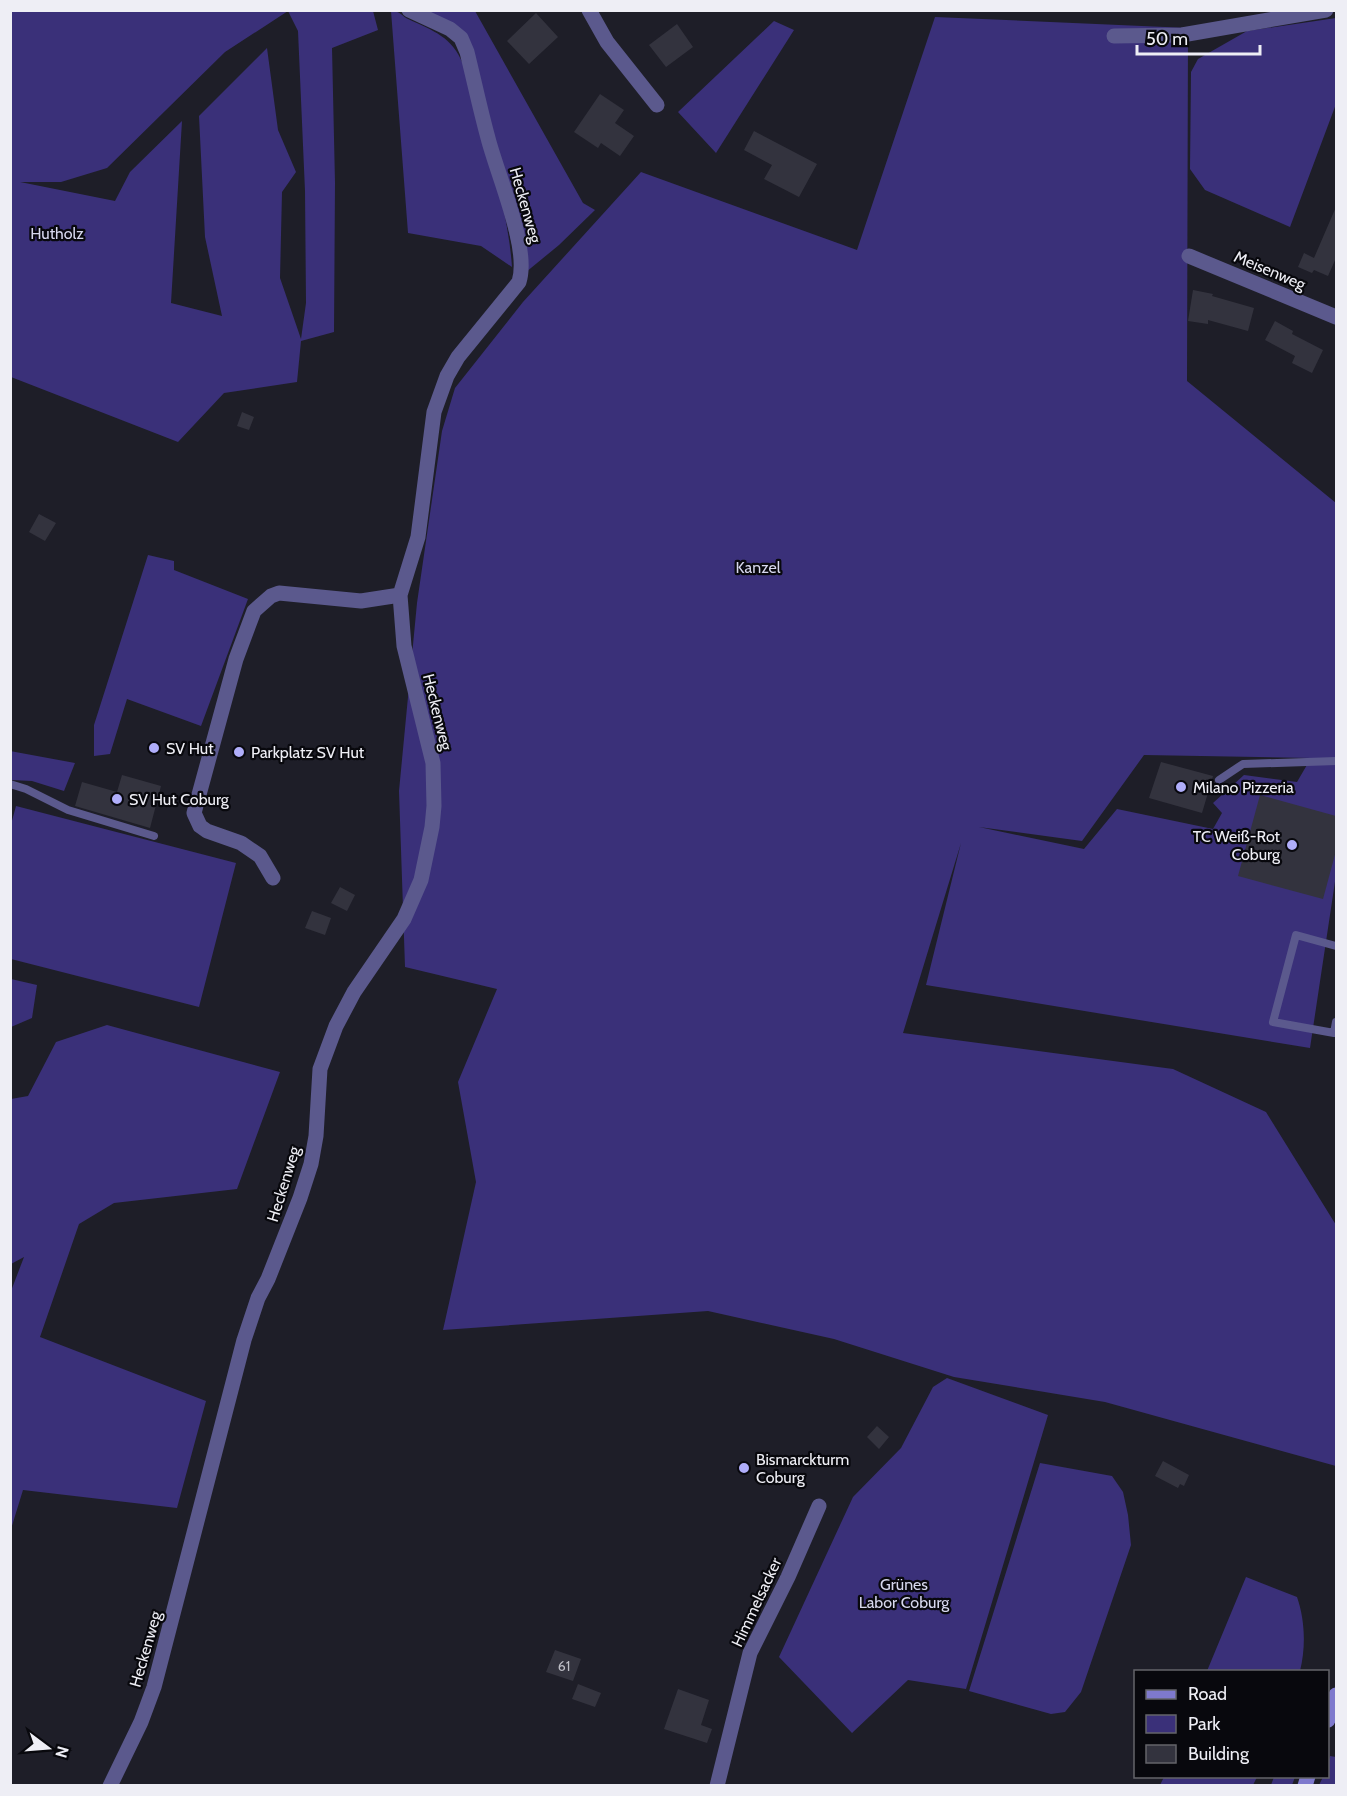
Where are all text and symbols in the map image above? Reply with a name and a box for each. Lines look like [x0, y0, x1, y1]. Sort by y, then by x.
scale bar [1137, 18, 1260, 56]
text: 50 m [1146, 28, 1188, 50]
street label: Heckenweg [506, 165, 546, 246]
park label: Hutholz [30, 224, 84, 243]
street label: Meisenweg [1231, 247, 1309, 294]
park label: Kanzel [735, 558, 781, 577]
street label: Heckenweg [419, 672, 456, 753]
place label: SV Hut [166, 739, 214, 758]
marker: SV Hut [147, 741, 161, 755]
place label: Parkplatz SV Hut [251, 743, 365, 762]
marker: Parkplatz SV Hut [232, 745, 246, 759]
place label: Milano Pizzeria [1193, 778, 1294, 797]
marker: Milano Pizzeria [1174, 780, 1188, 794]
place label: SV Hut Coburg [129, 790, 230, 809]
marker: SV Hut Coburg [110, 792, 124, 806]
place label: TC Weiß-Rot Coburg [1193, 827, 1281, 864]
marker: TC Weiß-Rot Coburg [1285, 838, 1299, 852]
street label: Heckenweg [263, 1143, 304, 1224]
place label: Bismarckturm Coburg [756, 1450, 849, 1487]
marker: Bismarckturm Coburg [737, 1461, 751, 1475]
street label: Himmelsacker [728, 1554, 786, 1650]
park label: Grünes Labor Coburg [859, 1575, 950, 1612]
street label: Heckenweg [126, 1608, 166, 1689]
house number: 61 [558, 1657, 570, 1675]
legend [1134, 1670, 1329, 1778]
text: Road [1188, 1683, 1227, 1705]
text: Park [1188, 1713, 1221, 1735]
north arrow [18, 1718, 78, 1778]
text: Building [1188, 1743, 1250, 1765]
text: N [51, 1744, 73, 1760]

